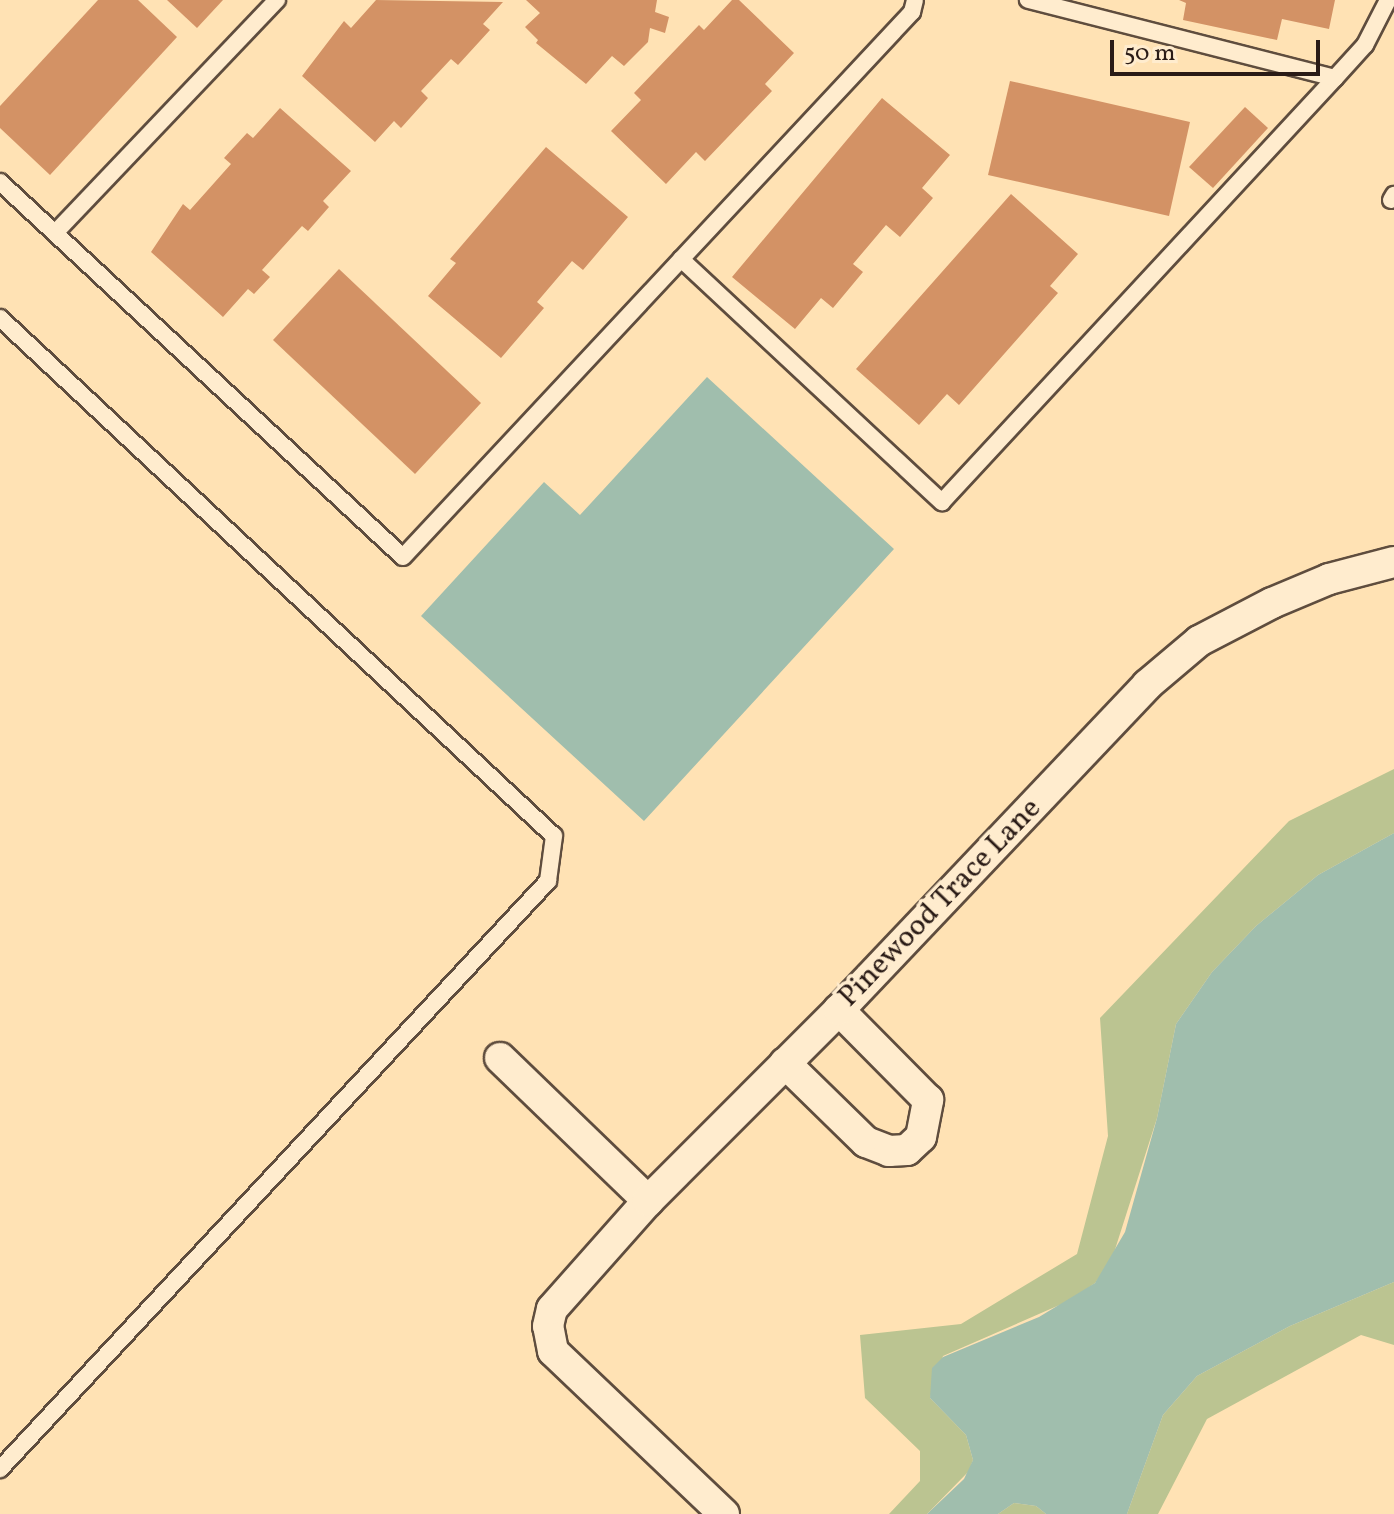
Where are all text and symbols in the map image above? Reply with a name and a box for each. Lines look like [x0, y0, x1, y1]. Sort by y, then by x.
scale bar [1114, 24, 1324, 74]
text: 50 m [1124, 37, 1176, 71]
street label: Pinewood Trace Lane [831, 791, 1049, 1015]

